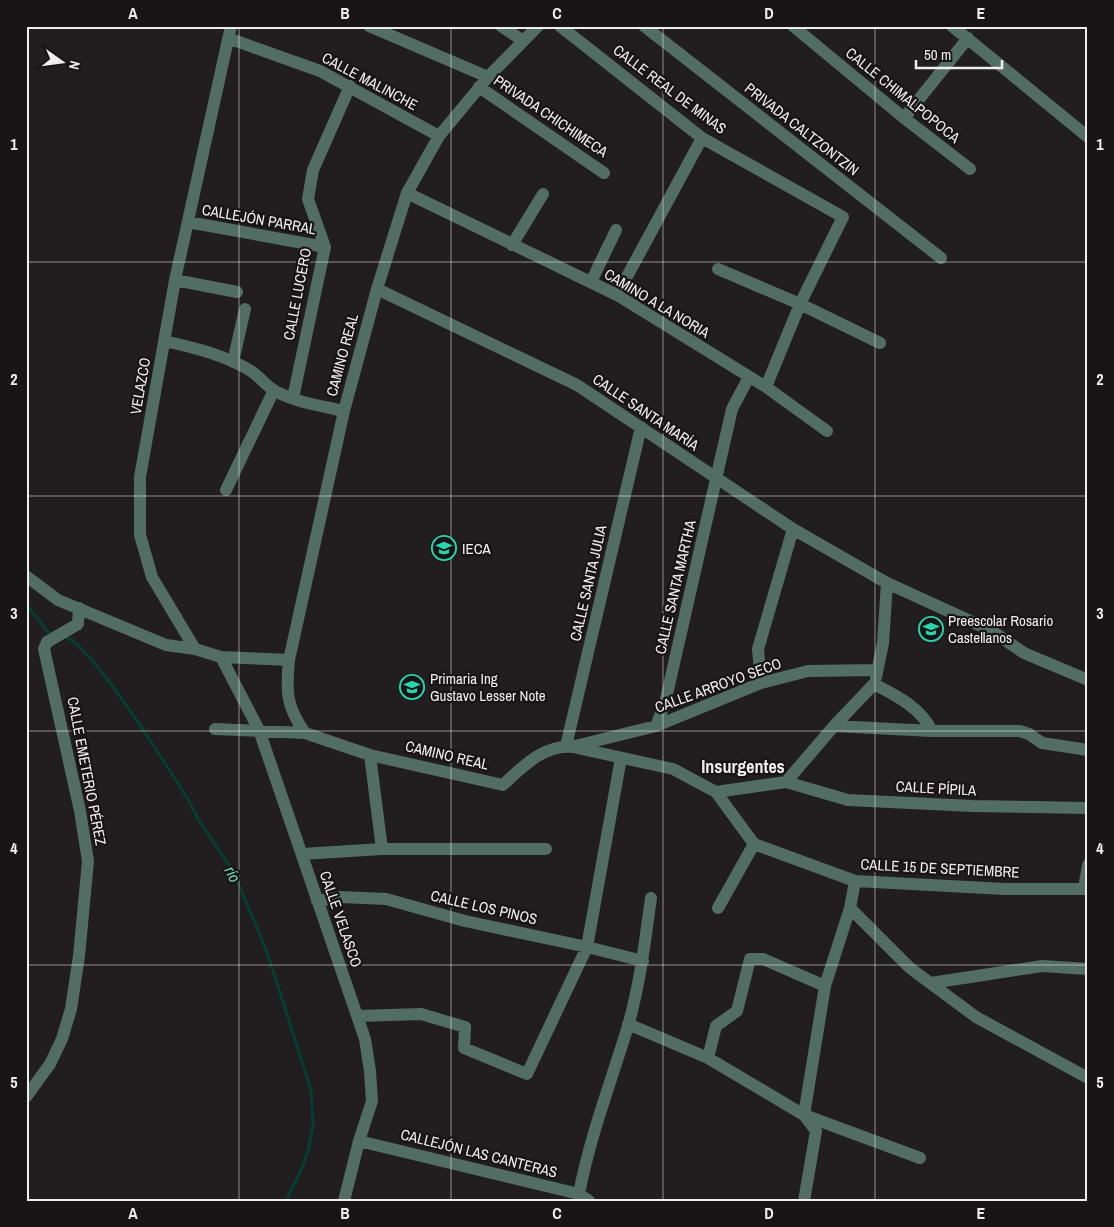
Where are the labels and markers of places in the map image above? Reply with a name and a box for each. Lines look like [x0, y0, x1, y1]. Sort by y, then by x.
school or university icon: IECA [431, 535, 457, 561]
place label: IECA [462, 538, 492, 559]
place label: Preescolar Rosario Castellanos [948, 610, 1053, 648]
school or university icon: Preescolar Rosario Castellanos [918, 616, 944, 642]
place label: Primaria Ing Gustavo Lesser Note [430, 668, 546, 706]
school or university icon: Primaria Ing Gustavo Lesser Note [399, 674, 425, 700]

